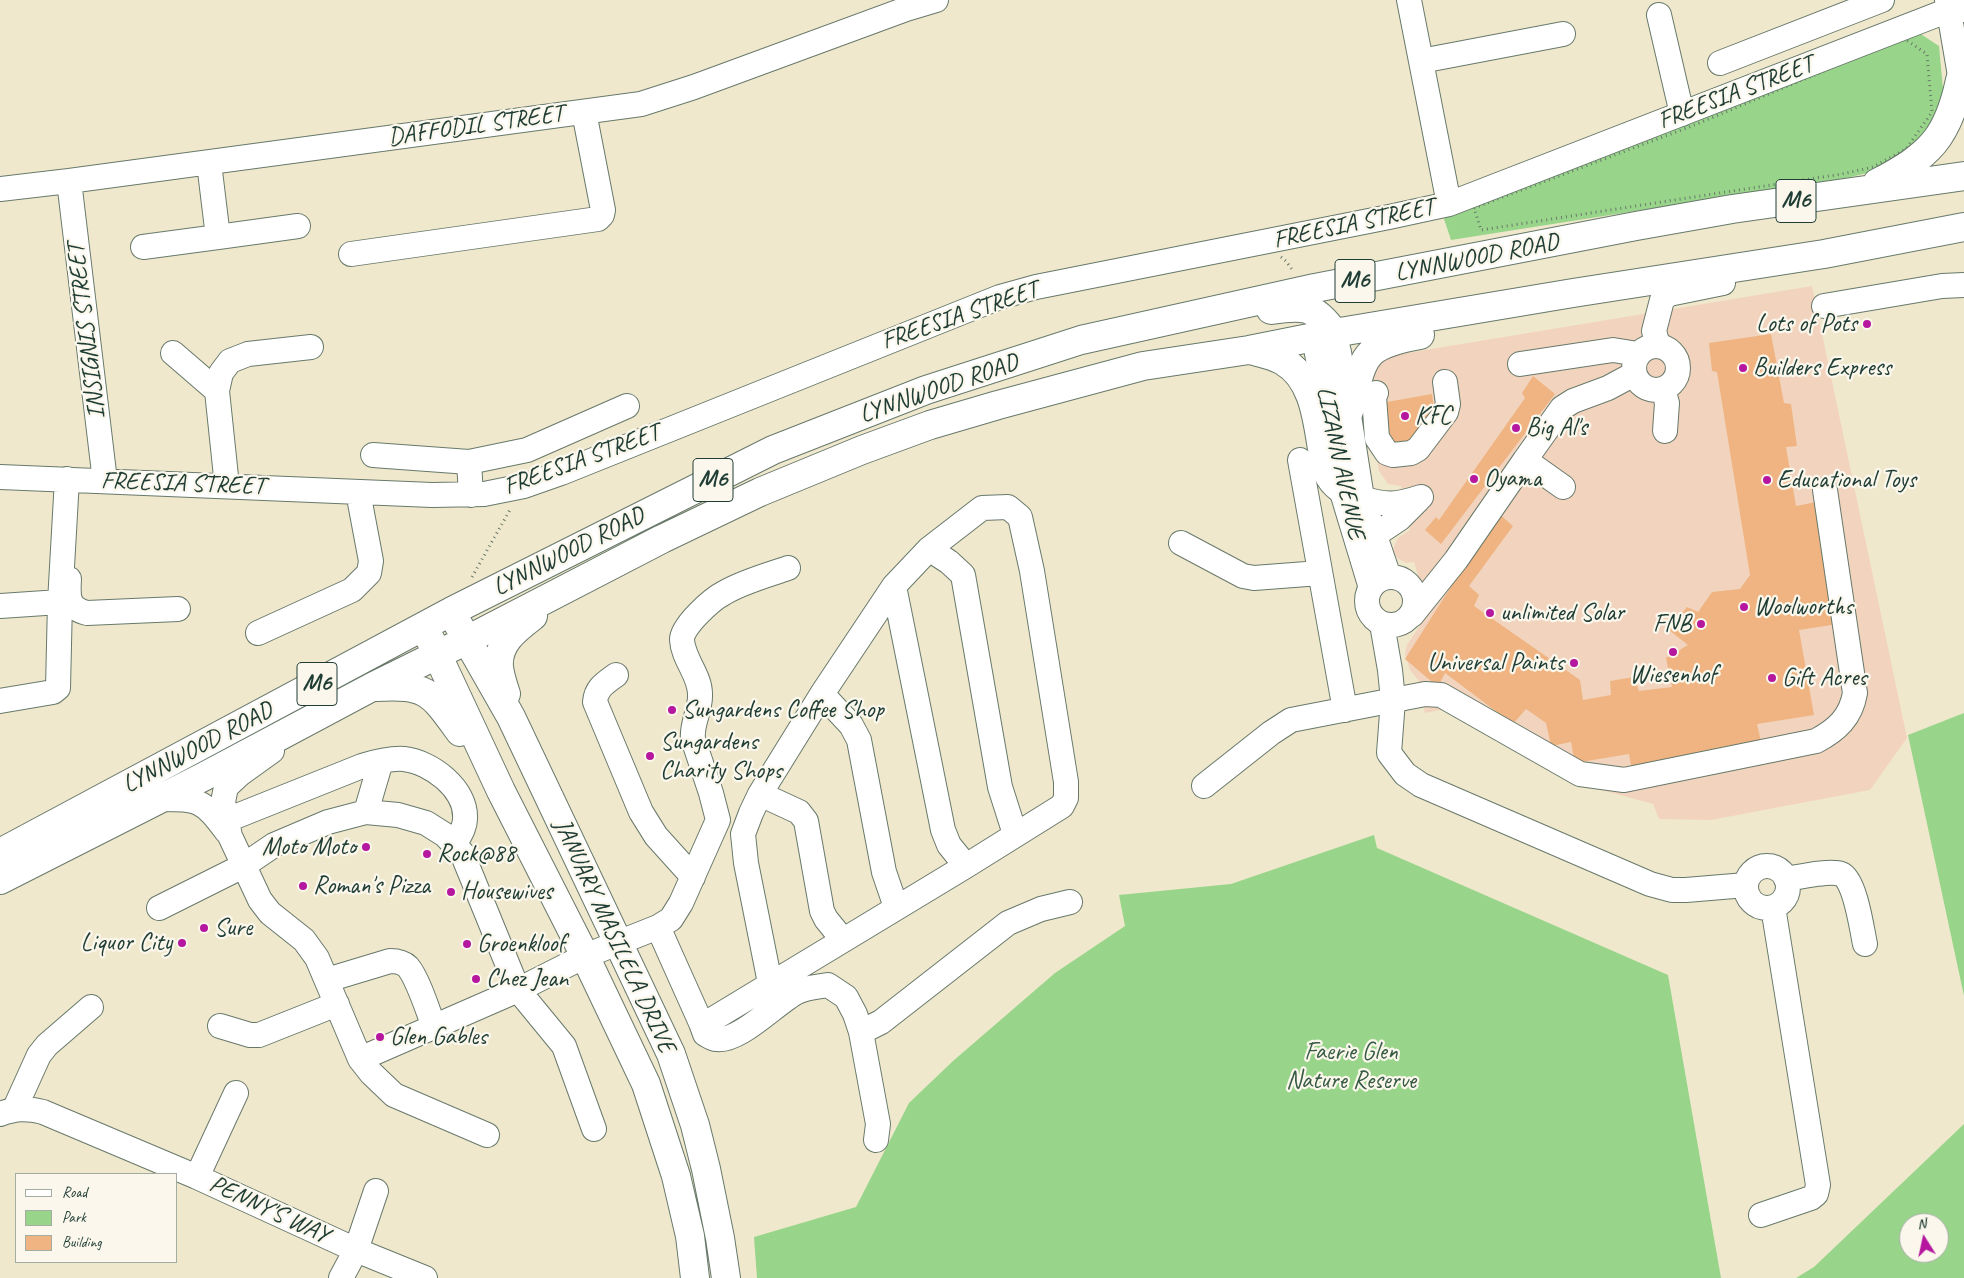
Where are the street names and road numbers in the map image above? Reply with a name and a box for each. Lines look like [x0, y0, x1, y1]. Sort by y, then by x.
street label: FREESIA STREET [1654, 50, 1818, 136]
street label: DAFFODIL STREET [386, 99, 566, 153]
road number: M6 [1776, 180, 1816, 222]
street label: FREESIA STREET [1271, 192, 1437, 256]
street label: LYNNWOOD ROAD [1393, 227, 1561, 289]
street label: INSIGNIS STREET [61, 241, 113, 421]
road number: M6 [1335, 260, 1375, 302]
street label: FREESIA STREET [878, 275, 1042, 357]
street label: LYNNWOOD ROAD [856, 348, 1022, 430]
street label: LIZANN AVENUE [1309, 384, 1371, 542]
street label: FREESIA STREET [500, 418, 664, 502]
road number: M6 [693, 458, 733, 502]
street label: FREESIA STREET [101, 466, 265, 502]
street label: LYNNWOOD ROAD [488, 501, 650, 603]
road number: M6 [297, 662, 337, 706]
street label: LYNNWOOD ROAD [118, 696, 278, 800]
street label: JANUARY MASILELA DRIVE [547, 814, 681, 1058]
street label: PENNY'S WAY [205, 1169, 333, 1251]

